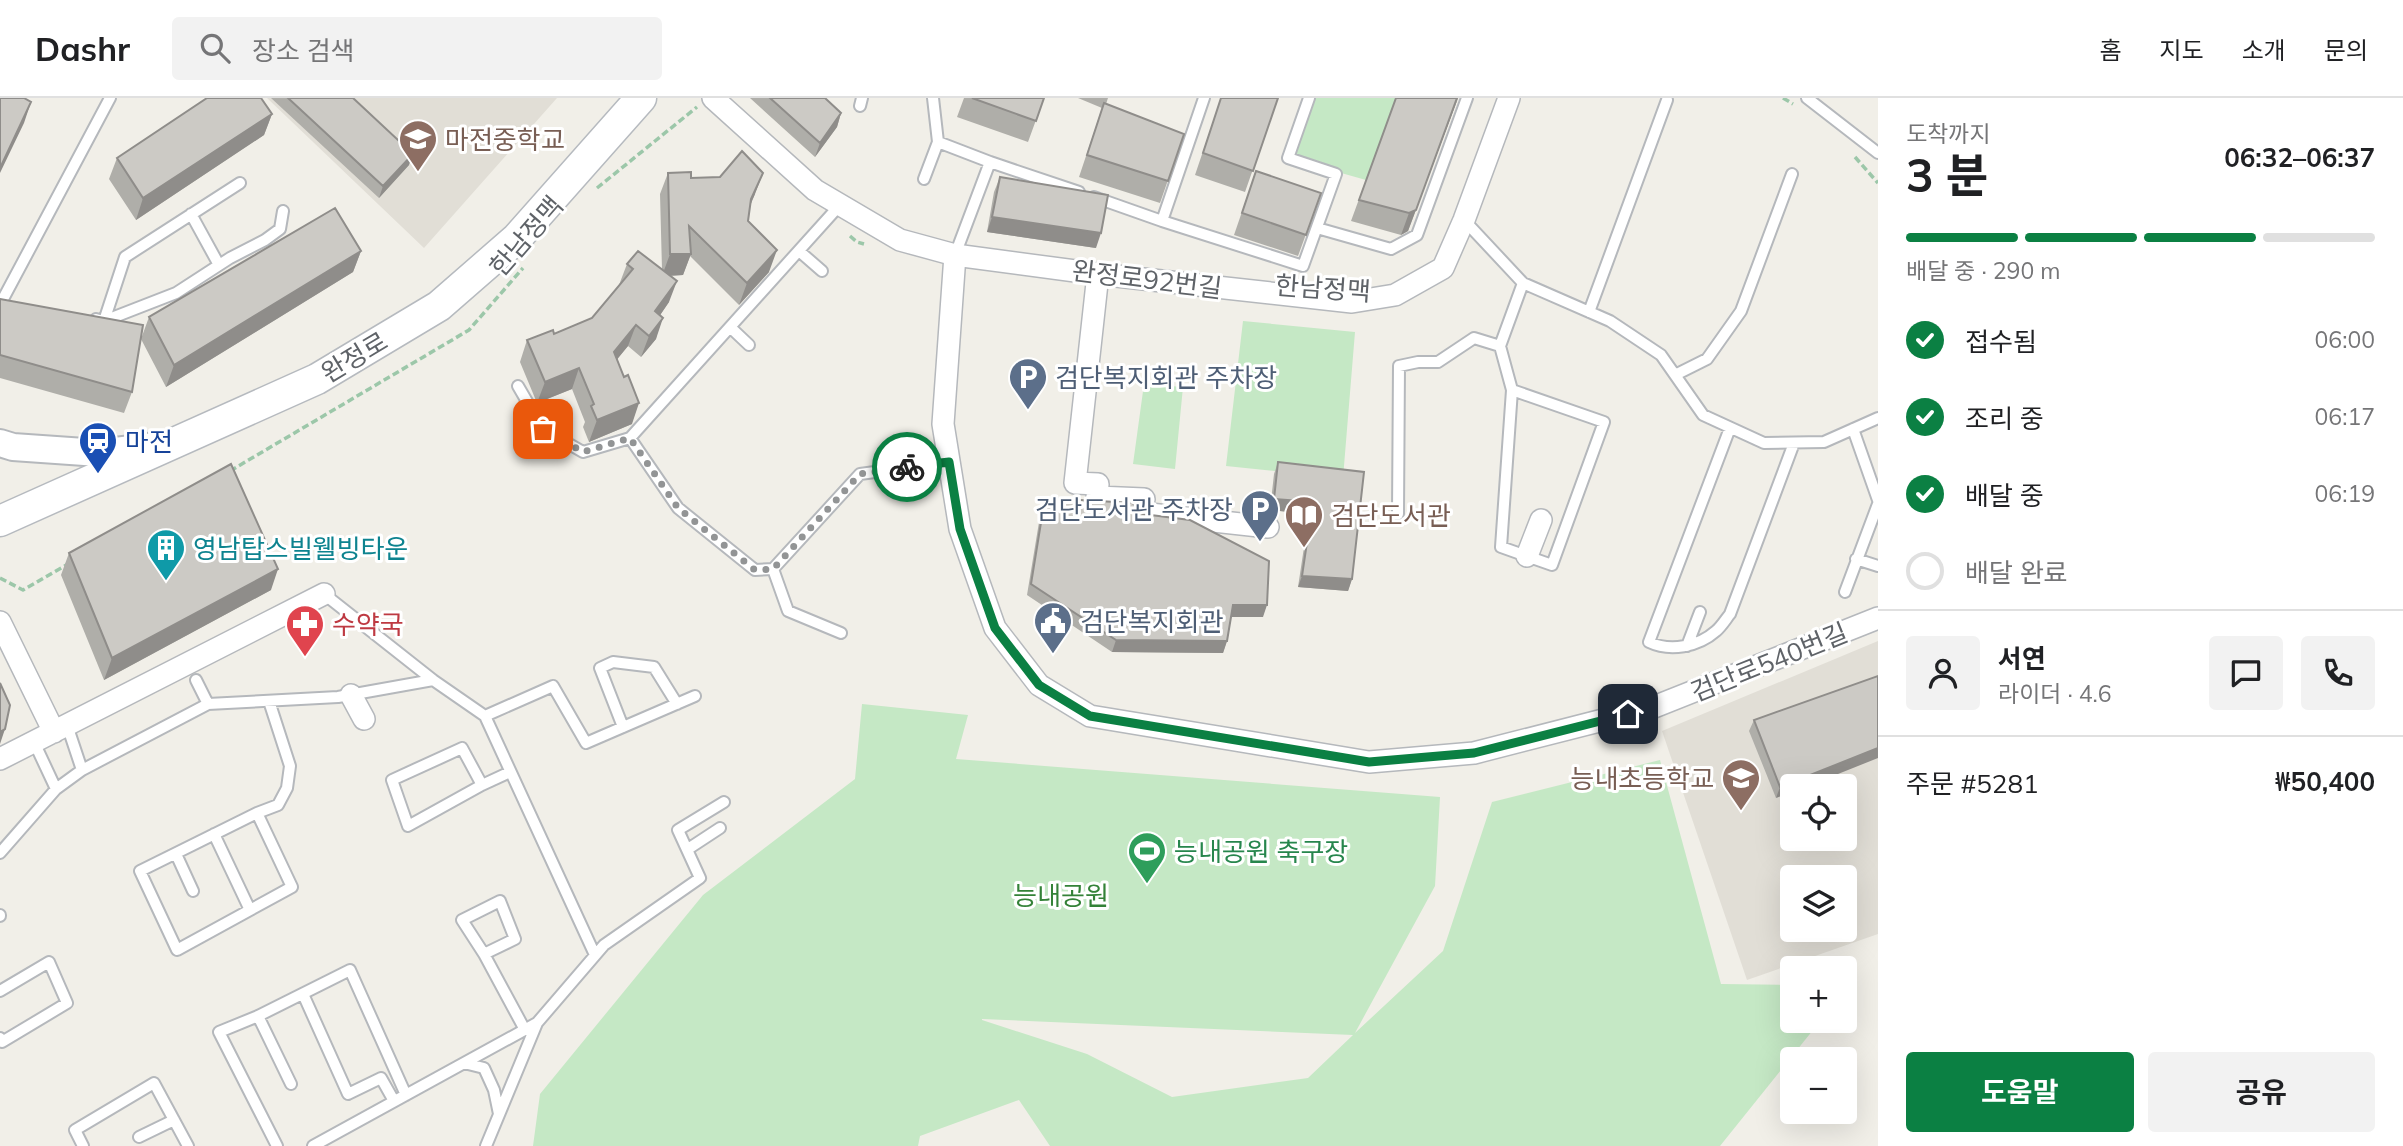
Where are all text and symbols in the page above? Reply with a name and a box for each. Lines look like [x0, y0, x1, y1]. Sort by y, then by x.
search box [172, 17, 662, 80]
text: Dashr [35, 28, 130, 69]
icon: search [196, 29, 234, 67]
text: 장소 검색 [252, 34, 354, 67]
text: 홈 [2099, 35, 2121, 65]
text: 지도 [2159, 35, 2204, 65]
text: 소개 [2242, 35, 2286, 65]
text: 문의 [2324, 35, 2368, 65]
school or university icon: 마전중학교 [397, 118, 439, 173]
text: 도착까지 [1906, 119, 1991, 148]
place label: 마전중학교 [445, 123, 565, 156]
text: 06:32–06:37 [2224, 141, 2375, 174]
text: 3 분 [1906, 146, 1989, 204]
street label: 한남정맥 [482, 189, 570, 283]
street label: 완정로92번길 [1070, 253, 1224, 305]
text: 배달 중 · 290 m [1906, 256, 2060, 285]
street label: 한남정맥 [1274, 268, 1372, 308]
icon: check [1906, 321, 1944, 359]
street label: 완정로 [315, 324, 393, 390]
text: 접수됨 [1965, 325, 2037, 358]
text: 06:00 [2315, 325, 2375, 354]
parking icon: 검단복지회관 주차장 [1007, 356, 1049, 411]
place label: 검단복지회관 주차장 [1055, 361, 1277, 394]
icon: check [1906, 398, 1944, 436]
pin [513, 399, 573, 459]
text: 조리 중 [1965, 402, 2044, 435]
text: 06:17 [2315, 402, 2375, 431]
icon: bag [524, 410, 562, 448]
station icon: 마전 [77, 420, 119, 475]
place label: 마전 [125, 425, 173, 458]
courier [872, 432, 942, 502]
icon: bike [888, 448, 926, 486]
icon: check [1906, 475, 1944, 513]
text: 배달 중 [1965, 479, 2044, 512]
text: 06:19 [2315, 479, 2375, 508]
parking icon: 검단도서관 주차장 [1239, 488, 1281, 543]
place label: 검단도서관 주차장 [1035, 493, 1233, 526]
library icon: 검단도서관 [1283, 494, 1325, 549]
place label: 검단도서관 [1331, 499, 1451, 532]
building icon: 영남탑스빌웰빙타운 [145, 527, 187, 582]
place label: 영남탑스빌웰빙타운 [193, 532, 408, 565]
text: 배달 완료 [1965, 556, 2067, 589]
public building icon: 검단복지회관 [1032, 600, 1074, 655]
pharmacy icon: 수약국 [284, 603, 326, 658]
place label: 검단복지회관 [1080, 605, 1224, 638]
place label: 수약국 [332, 608, 404, 641]
street label: 검단로540번길 [1686, 616, 1852, 708]
button: person [1906, 636, 1980, 710]
button: chat [2209, 636, 2283, 710]
button: phone [2301, 636, 2375, 710]
text: 서연 [1998, 642, 2046, 675]
text: 라이더 · 4.6 [1998, 679, 2112, 708]
pin [1598, 684, 1658, 744]
icon: home [1609, 695, 1647, 733]
school or university icon: 능내초등학교 [1720, 757, 1762, 812]
place label: 능내초등학교 [1570, 762, 1714, 795]
text: ₩50,400 [2275, 765, 2375, 798]
text: 주문 #5281 [1906, 767, 2039, 800]
map controls [1780, 774, 1857, 1124]
button: locate [1780, 774, 1857, 851]
sports icon: 능내공원 축구장 [1126, 830, 1168, 885]
place label: 능내공원 축구장 [1174, 835, 1348, 868]
button: layers [1780, 865, 1857, 942]
park label: 능내공원 [1013, 879, 1109, 912]
button: + [1780, 956, 1857, 1033]
button: − [1780, 1047, 1857, 1124]
button: 도움말 [1906, 1052, 2134, 1132]
button: 공유 [2148, 1052, 2375, 1132]

